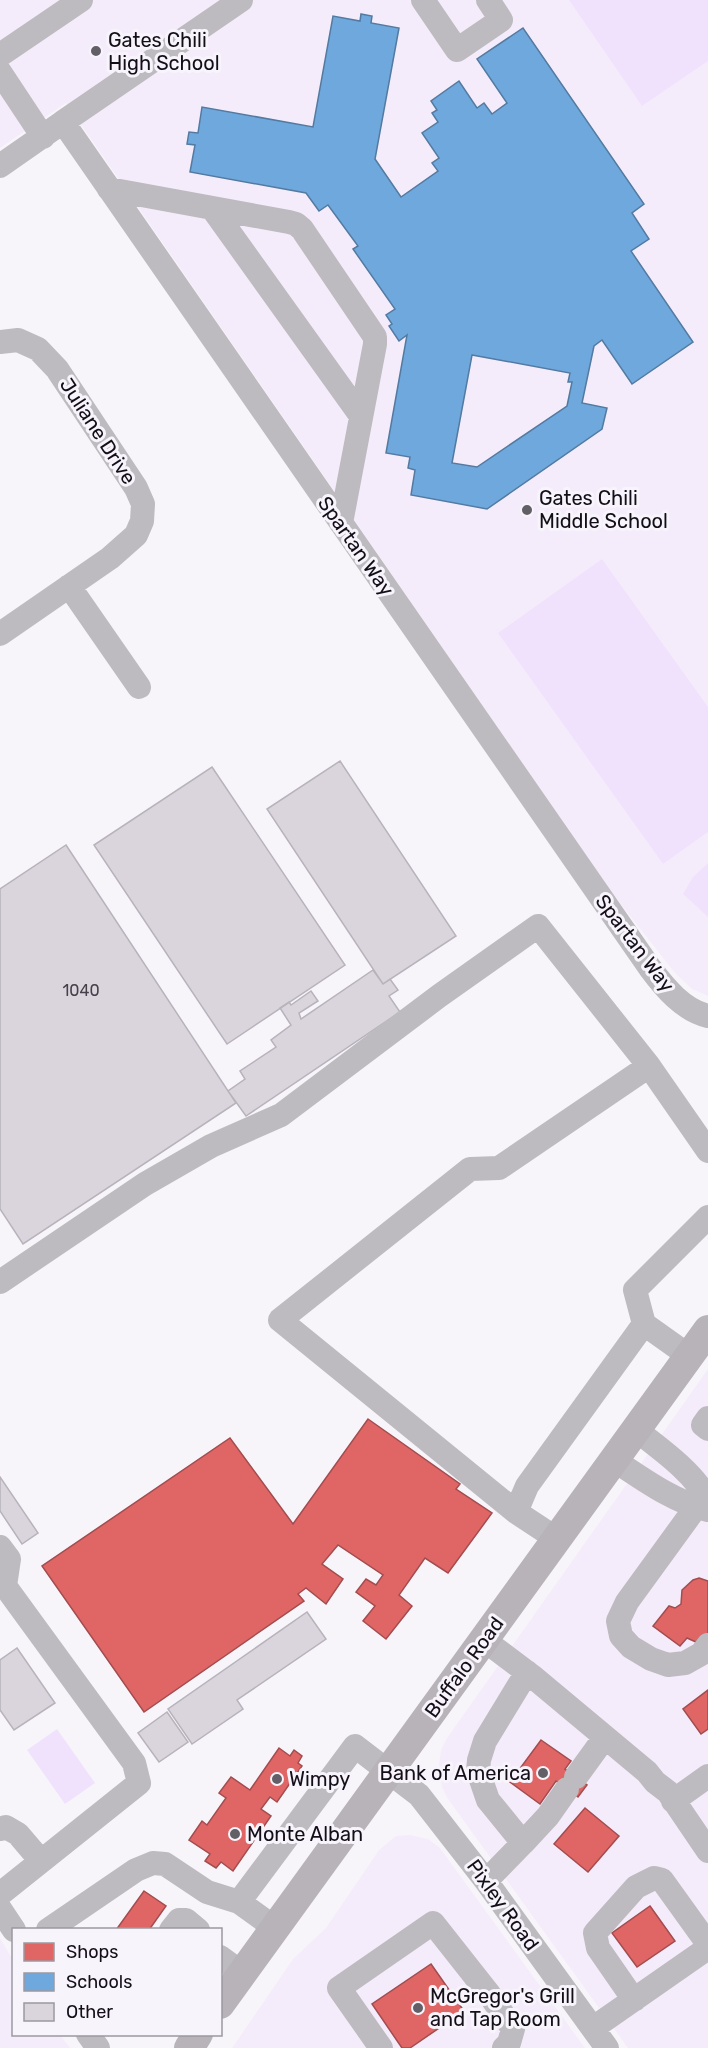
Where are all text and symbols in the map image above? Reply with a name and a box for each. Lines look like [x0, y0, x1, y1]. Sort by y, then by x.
place label: Gates Chili High School [108, 28, 220, 75]
marker: Gates Chili High School [89, 44, 103, 58]
street label: Juliane Drive [55, 373, 141, 489]
place label: Gates Chili Middle School [539, 486, 668, 533]
street label: Spartan Way [313, 492, 399, 600]
marker: Gates Chili Middle School [520, 503, 534, 517]
street label: Spartan Way [591, 889, 679, 997]
house number: 1040 [62, 981, 100, 1000]
street label: Buffalo Road [419, 1612, 509, 1722]
place label: Bank of America [380, 1761, 531, 1785]
marker: Bank of America [536, 1766, 550, 1780]
place label: Wimpy [289, 1767, 350, 1791]
marker: Wimpy [270, 1772, 284, 1786]
place label: Monte Alban [247, 1822, 363, 1846]
marker: Monte Alban [228, 1827, 242, 1841]
street label: Pixley Road [462, 1855, 544, 1955]
legend [12, 1928, 222, 2036]
text: Shops [66, 1941, 118, 1963]
text: Schools [66, 1971, 132, 1993]
place label: McGregor's Grill and Tap Room [430, 1984, 575, 2031]
text: Other [66, 2001, 113, 2023]
marker: McGregor's Grill and Tap Room [411, 2001, 425, 2015]

